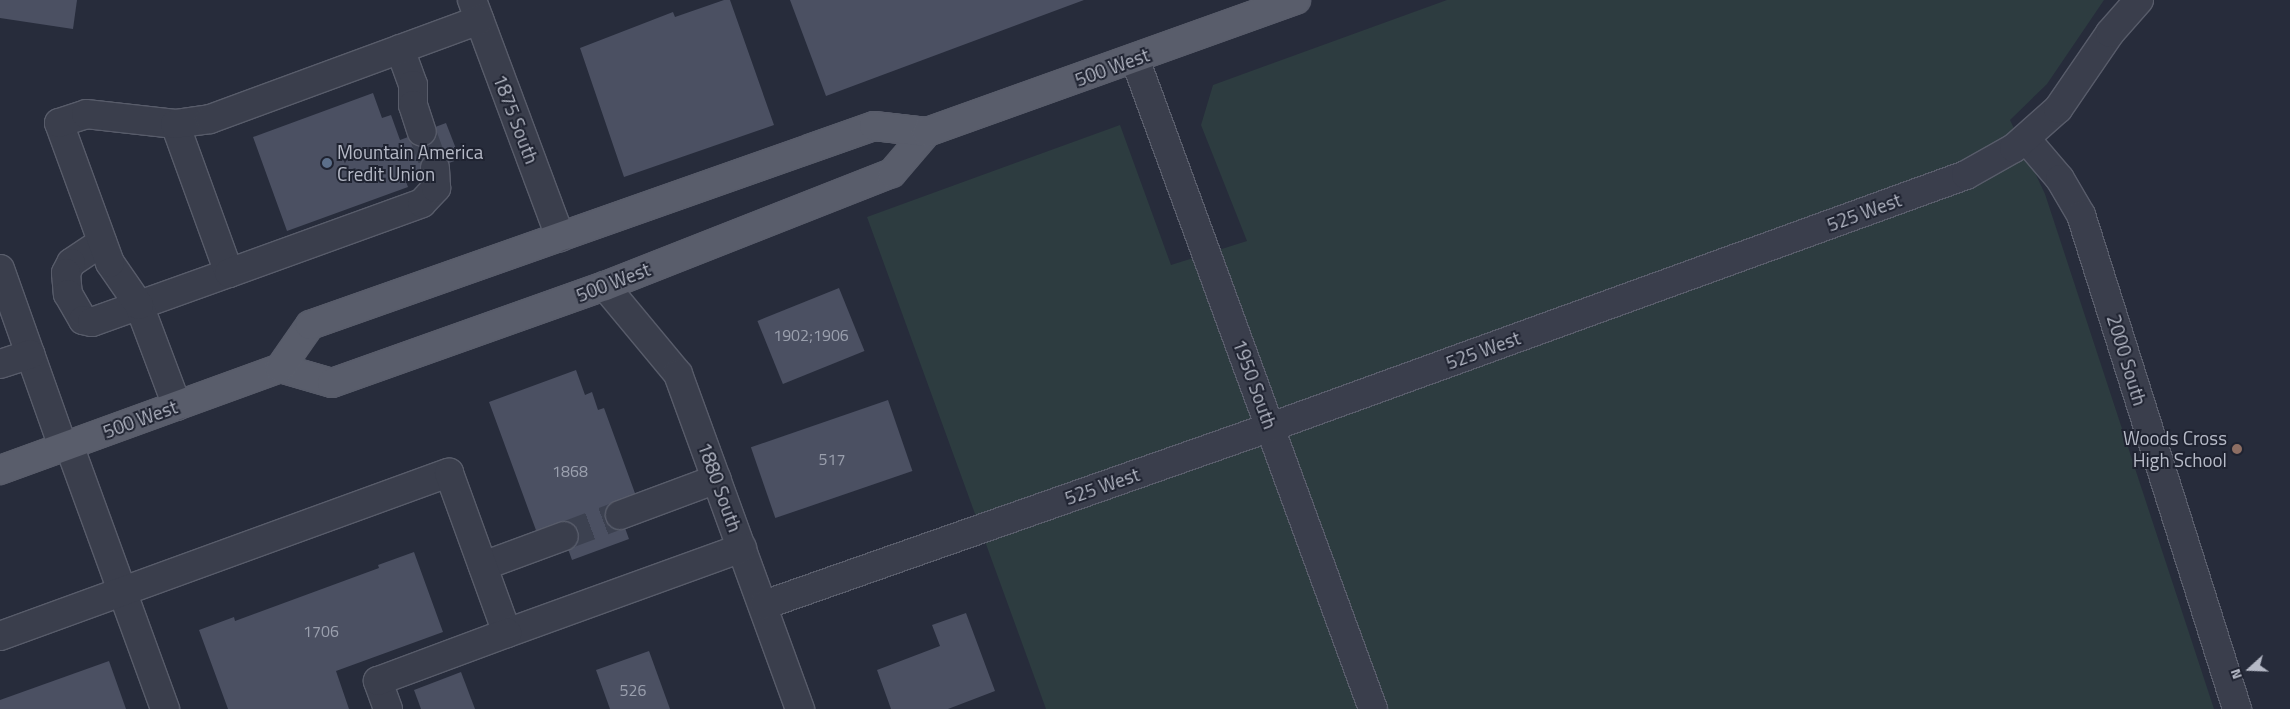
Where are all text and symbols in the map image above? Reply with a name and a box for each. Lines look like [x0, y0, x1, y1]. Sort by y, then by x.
street label: 500 West [1072, 43, 1152, 91]
street label: 1875 South [489, 71, 543, 167]
place label: Mountain America Credit Union [337, 141, 483, 185]
marker: Mountain America Credit Union [321, 157, 333, 169]
street label: 525 West [1824, 188, 1904, 236]
street label: 500 West [573, 257, 653, 307]
street label: 2000 South [2102, 312, 2152, 408]
house number: 1902;1906 [773, 325, 849, 345]
street label: 525 West [1443, 326, 1523, 374]
street label: 1950 South [1228, 336, 1282, 432]
street label: 500 West [100, 395, 180, 443]
place label: Woods Cross High School [2123, 427, 2227, 471]
street label: 1880 South [693, 439, 747, 535]
marker: Woods Cross High School [2231, 443, 2243, 455]
house number: 517 [819, 449, 845, 469]
house number: 1868 [552, 461, 588, 481]
street label: 525 West [1062, 463, 1142, 509]
house number: 1706 [303, 621, 339, 641]
north arrow [2225, 644, 2275, 694]
text: N [2224, 666, 2247, 682]
house number: 526 [620, 680, 646, 700]

